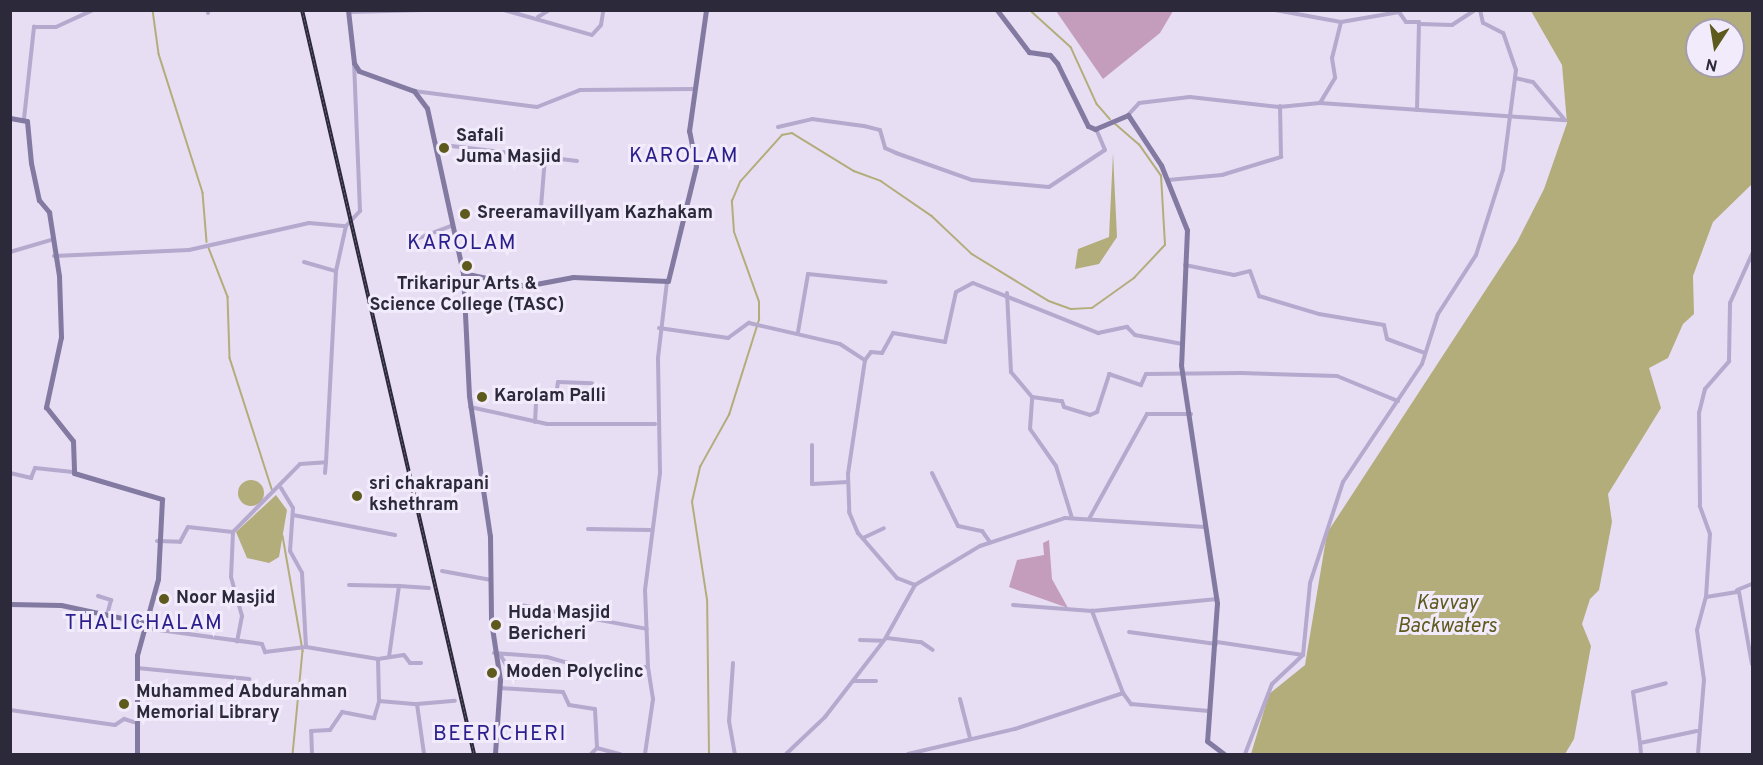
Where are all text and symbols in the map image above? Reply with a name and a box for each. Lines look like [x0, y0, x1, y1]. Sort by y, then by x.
north arrow [1685, 18, 1745, 78]
text: N [1704, 53, 1719, 75]
place label: Safali Juma Masjid [456, 127, 561, 170]
marker: Safali Juma Masjid [437, 141, 451, 155]
district label: KAROLAM [629, 144, 739, 170]
place label: Sreeramavillyam Kazhakam [477, 203, 713, 225]
marker: Sreeramavillyam Kazhakam [458, 207, 472, 221]
district label: KAROLAM [407, 231, 517, 257]
marker: Trikaripur Arts & Science College (TASC) [460, 259, 474, 273]
place label: Trikaripur Arts & Science College (TASC) [370, 275, 564, 318]
place label: Karolam Palli [494, 386, 606, 408]
marker: Karolam Palli [475, 390, 489, 404]
place label: sri chakrapani kshethram [369, 475, 489, 518]
marker: sri chakrapani kshethram [350, 489, 364, 503]
place label: Noor Masjid [176, 588, 275, 610]
marker: Noor Masjid [157, 592, 171, 606]
water label: Kavvay Backwaters [1397, 592, 1497, 639]
place label: Huda Masjid Bericheri [508, 604, 610, 646]
district label: THALICHALAM [65, 611, 223, 637]
marker: Huda Masjid Bericheri [489, 618, 503, 632]
place label: Moden Polyclinc [506, 662, 644, 684]
marker: Moden Polyclinc [483, 664, 501, 682]
place label: Muhammed Abdurahman Memorial Library [136, 683, 348, 726]
marker: Muhammed Abdurahman Memorial Library [117, 697, 131, 711]
district label: BEERICHERI [433, 722, 567, 748]

